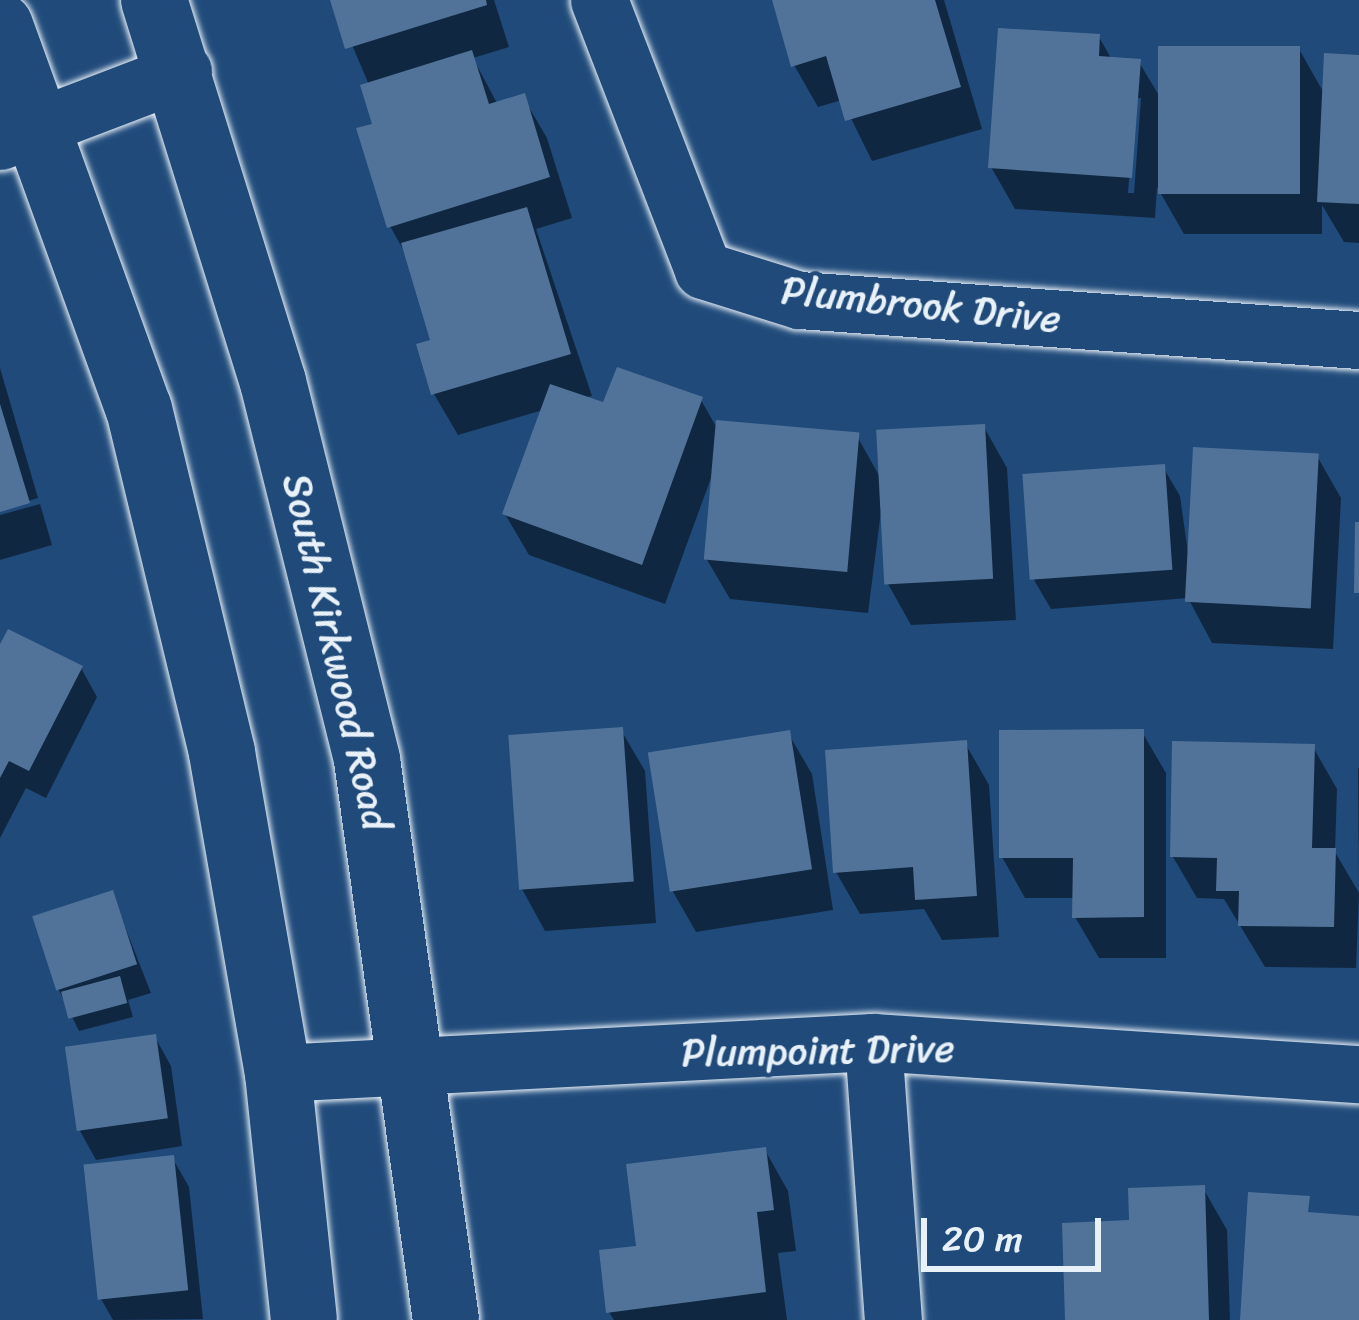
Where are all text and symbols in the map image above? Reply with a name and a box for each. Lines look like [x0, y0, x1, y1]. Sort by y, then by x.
street label: Plumbrook Drive [779, 267, 1063, 343]
street label: South Kirkwood Road [272, 469, 400, 835]
street label: Plumpoint Drive [681, 1025, 955, 1077]
scale bar [927, 1194, 1107, 1268]
text: 20 m [942, 1207, 1023, 1271]

